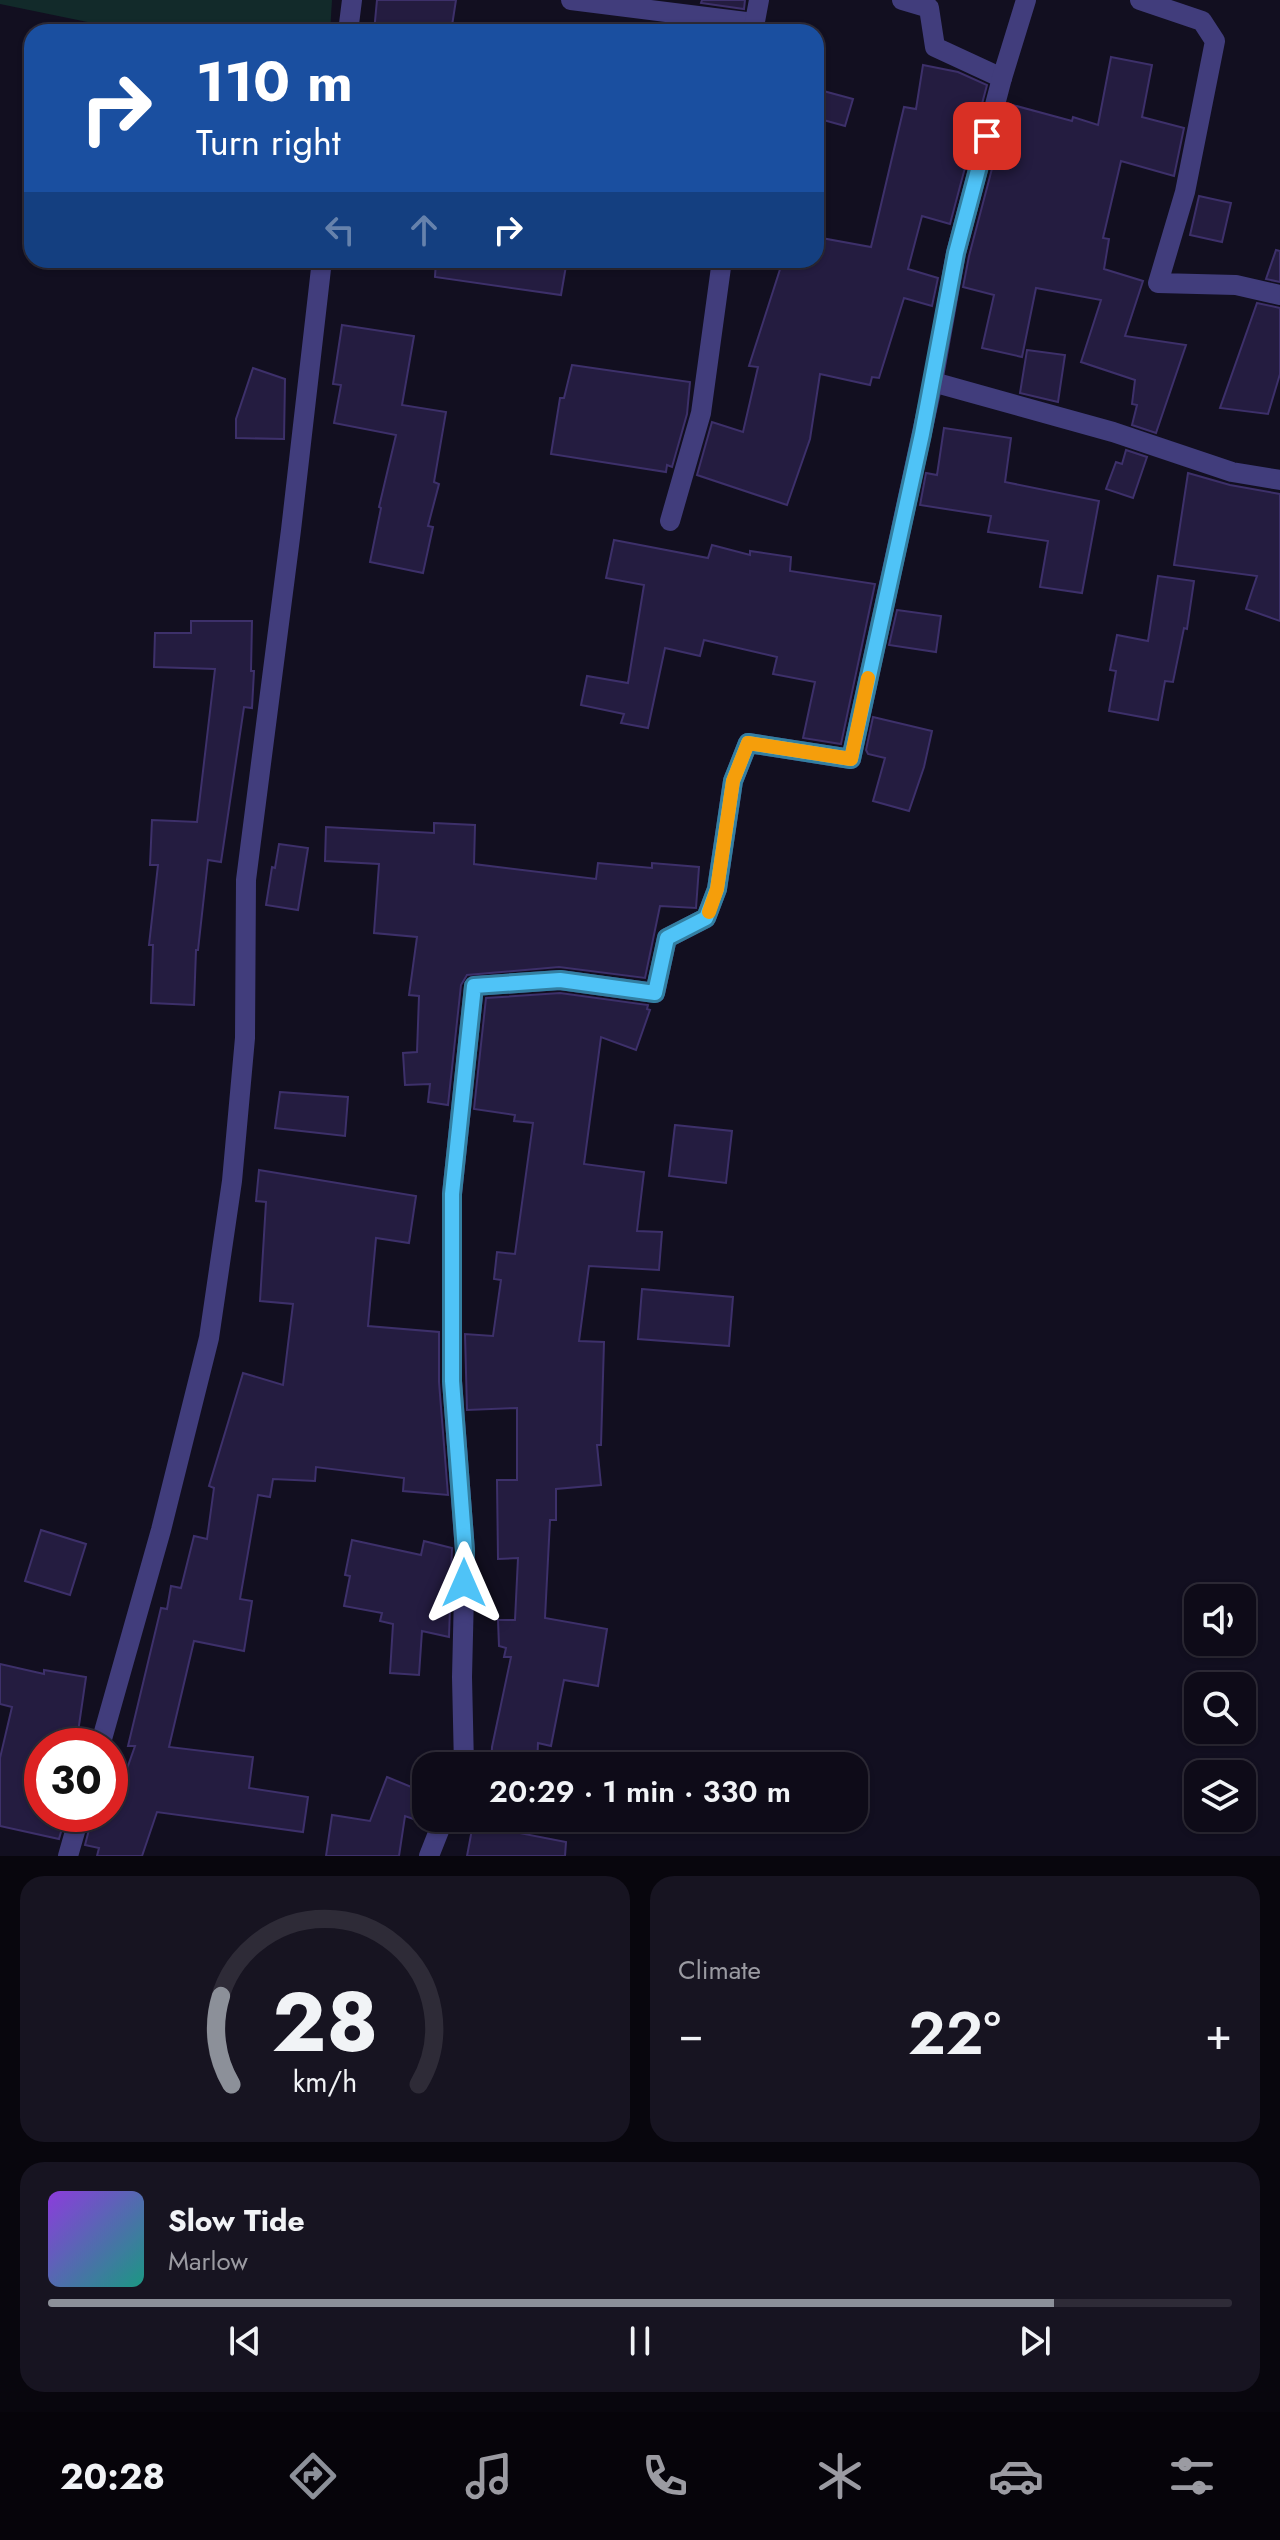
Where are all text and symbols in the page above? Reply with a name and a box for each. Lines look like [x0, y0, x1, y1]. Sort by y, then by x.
text: 110 m [196, 41, 353, 122]
icon: right [64, 56, 168, 160]
pin [953, 102, 1021, 170]
icon: arrive [965, 114, 1009, 158]
text: Turn right [196, 116, 341, 168]
icon: left [318, 208, 362, 252]
icon: ahead [402, 208, 446, 252]
icon: right [486, 208, 530, 252]
position arrow [422, 1541, 506, 1625]
map controls [1184, 1584, 1256, 1832]
button: sound [1184, 1584, 1256, 1656]
button: search [1184, 1672, 1256, 1744]
speed limit sign: 30 [24, 1728, 128, 1832]
button: layers [1184, 1760, 1256, 1832]
text: 20:29 · 1 min · 330 m [489, 1770, 791, 1813]
text: Climate [678, 1951, 761, 1989]
text: 28 [272, 1962, 378, 2082]
text: 22° [908, 1990, 1001, 2077]
text: − [678, 2002, 704, 2066]
text: + [1205, 2002, 1232, 2066]
text: km/h [293, 2061, 357, 2103]
text: Slow Tide [168, 2199, 305, 2242]
text: Marlow [168, 2242, 248, 2280]
icon: previous [223, 2319, 267, 2363]
icon: pause [618, 2319, 662, 2363]
icon: next [1013, 2319, 1057, 2363]
icon: directions [285, 2448, 341, 2504]
icon: music [461, 2448, 517, 2504]
icon: phone [637, 2448, 693, 2504]
icon: climate [812, 2448, 868, 2504]
icon: car [988, 2448, 1044, 2504]
icon: filters [1164, 2448, 1220, 2504]
text: 20:28 [60, 2450, 165, 2502]

